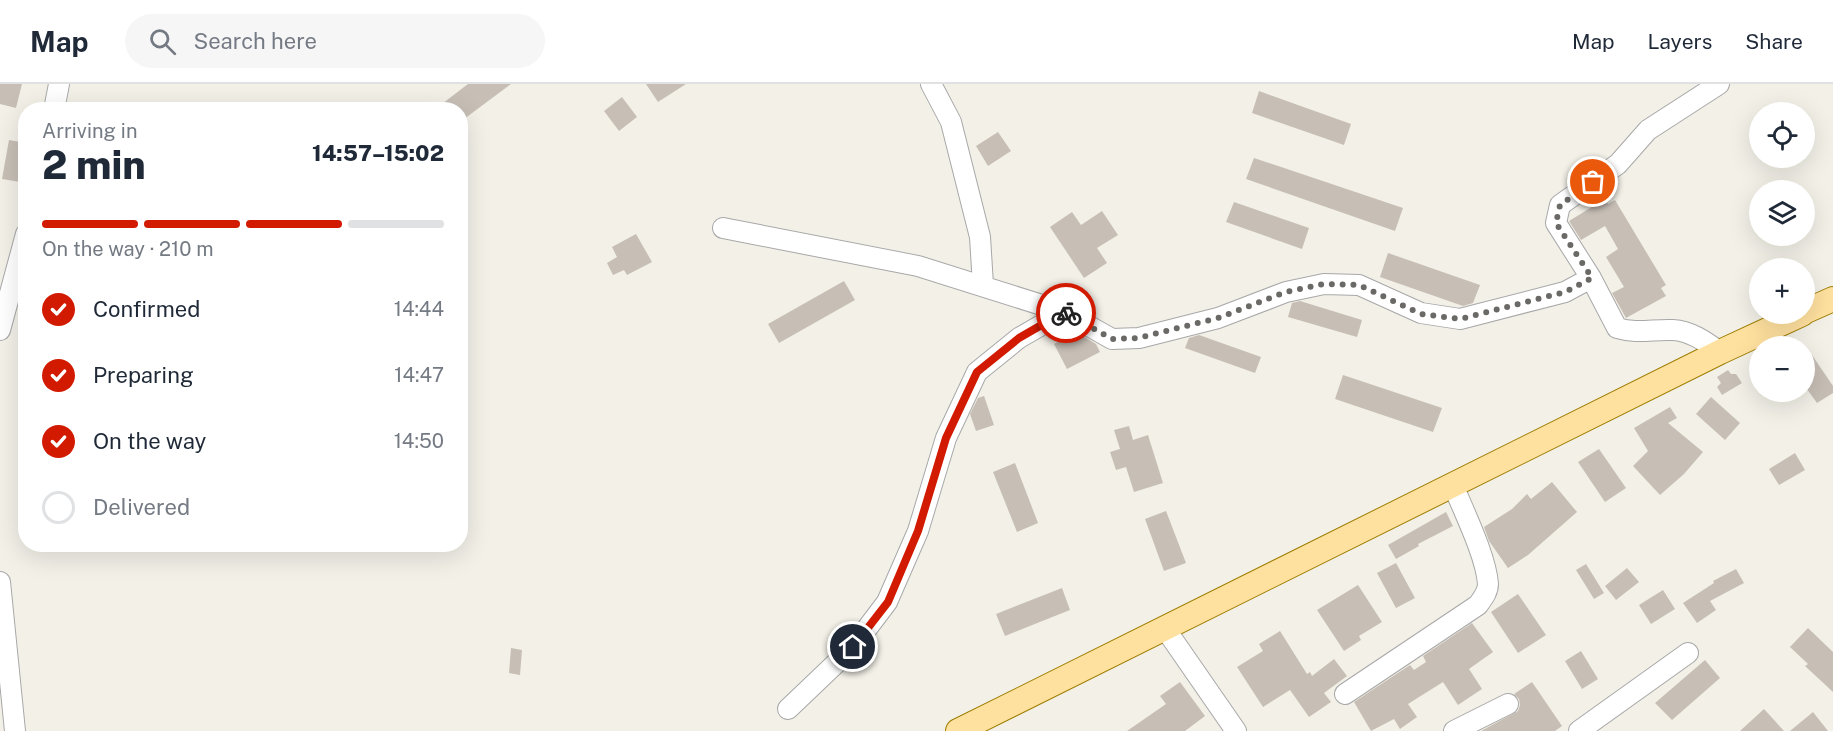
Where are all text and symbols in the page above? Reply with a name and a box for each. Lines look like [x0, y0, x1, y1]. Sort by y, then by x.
search box [125, 14, 545, 68]
text: Map [30, 25, 89, 58]
icon: search [146, 25, 179, 58]
text: Search here [194, 28, 317, 54]
text: Map [1572, 29, 1615, 54]
text: Layers [1648, 29, 1712, 54]
text: Share [1745, 29, 1803, 54]
map controls [1749, 102, 1815, 402]
button: locate [1749, 102, 1815, 168]
text: Arriving in [42, 119, 137, 143]
text: 14:57–15:02 [312, 140, 444, 166]
text: 2 min [42, 142, 146, 188]
pin [1567, 156, 1618, 207]
icon: bag [1576, 165, 1609, 198]
button: layers [1749, 180, 1815, 246]
text: On the way · 210 m [42, 237, 214, 261]
button: + [1749, 258, 1815, 324]
courier [1036, 283, 1096, 343]
icon: check [42, 293, 75, 326]
text: Confirmed [93, 296, 200, 322]
text: 14:44 [394, 297, 444, 321]
icon: bike [1050, 297, 1083, 330]
button: − [1749, 336, 1815, 402]
icon: check [42, 359, 75, 392]
text: Preparing [93, 362, 194, 388]
text: 14:47 [394, 363, 444, 387]
icon: check [42, 425, 75, 458]
text: On the way [93, 428, 206, 454]
text: 14:50 [394, 429, 444, 453]
text: Delivered [93, 494, 190, 520]
pin [827, 621, 878, 672]
icon: home [836, 630, 869, 663]

